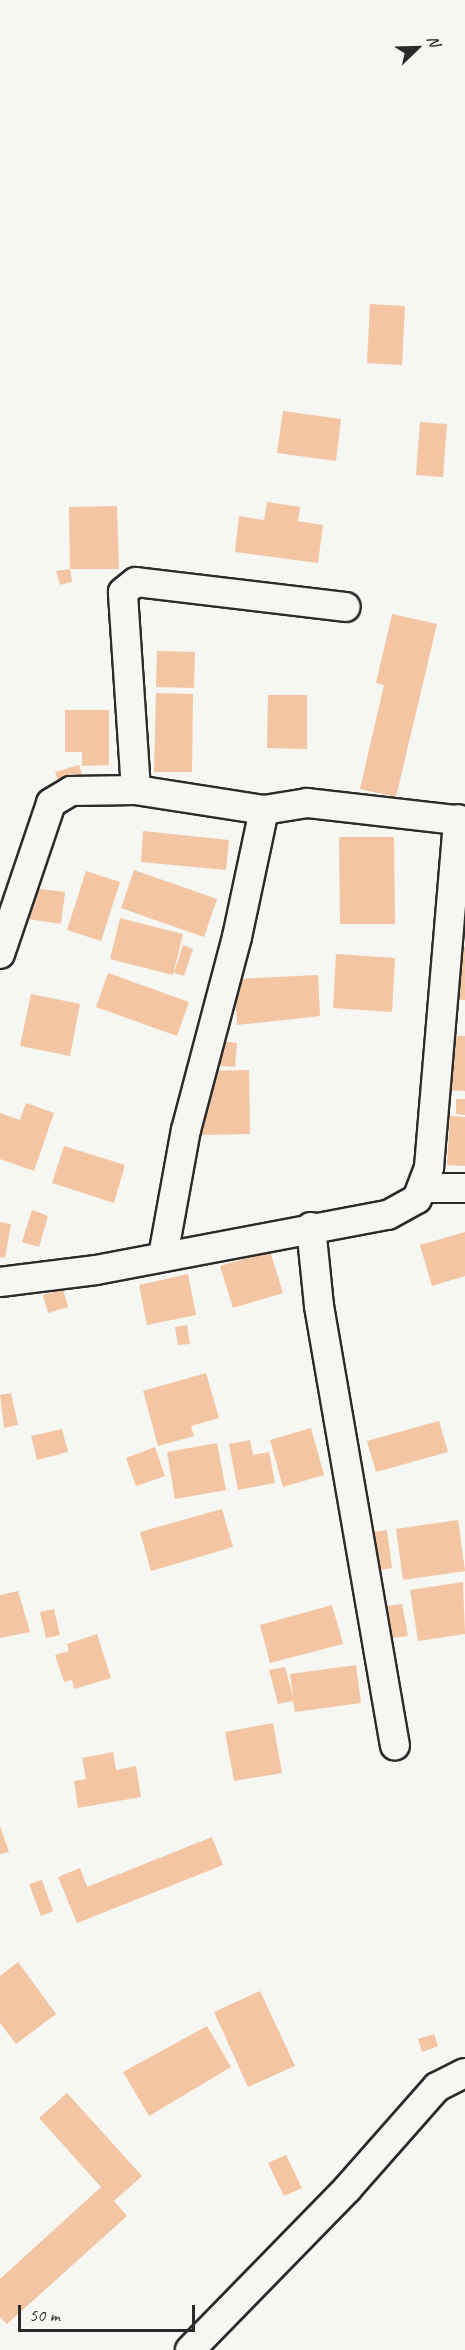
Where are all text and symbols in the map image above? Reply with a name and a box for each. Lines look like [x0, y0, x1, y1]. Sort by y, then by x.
north arrow [387, 18, 447, 78]
text: N [422, 33, 445, 49]
scale bar [21, 2293, 198, 2331]
text: 50 m [29, 2304, 60, 2326]

